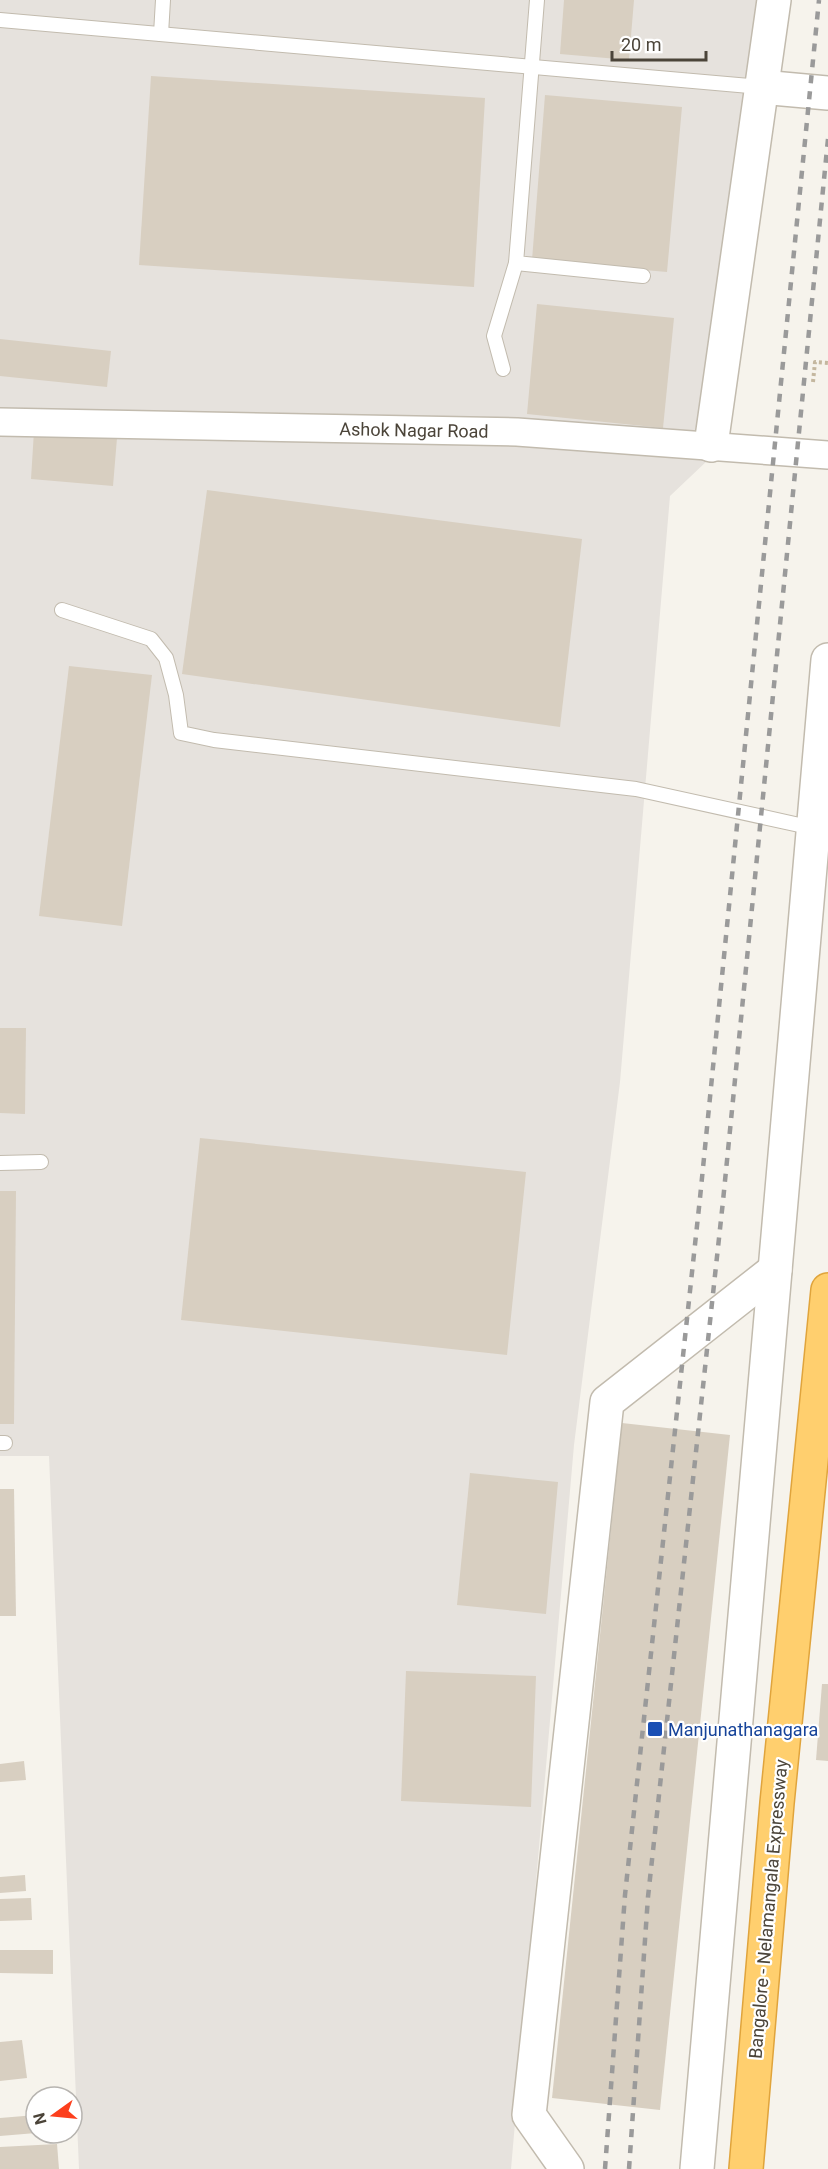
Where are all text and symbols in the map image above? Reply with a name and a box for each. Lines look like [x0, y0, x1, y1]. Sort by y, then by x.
scale bar [612, 24, 706, 62]
text: 20 m [621, 34, 661, 55]
street label: Ashok Nagar Road [339, 418, 489, 442]
place label: Manjunathanagara [668, 1719, 818, 1740]
marker: Manjunathanagara [646, 1720, 664, 1738]
street label: Bangalore - Nelamangala Expressway [744, 1758, 792, 2060]
north arrow [24, 2085, 84, 2145]
text: N [29, 2111, 51, 2127]

